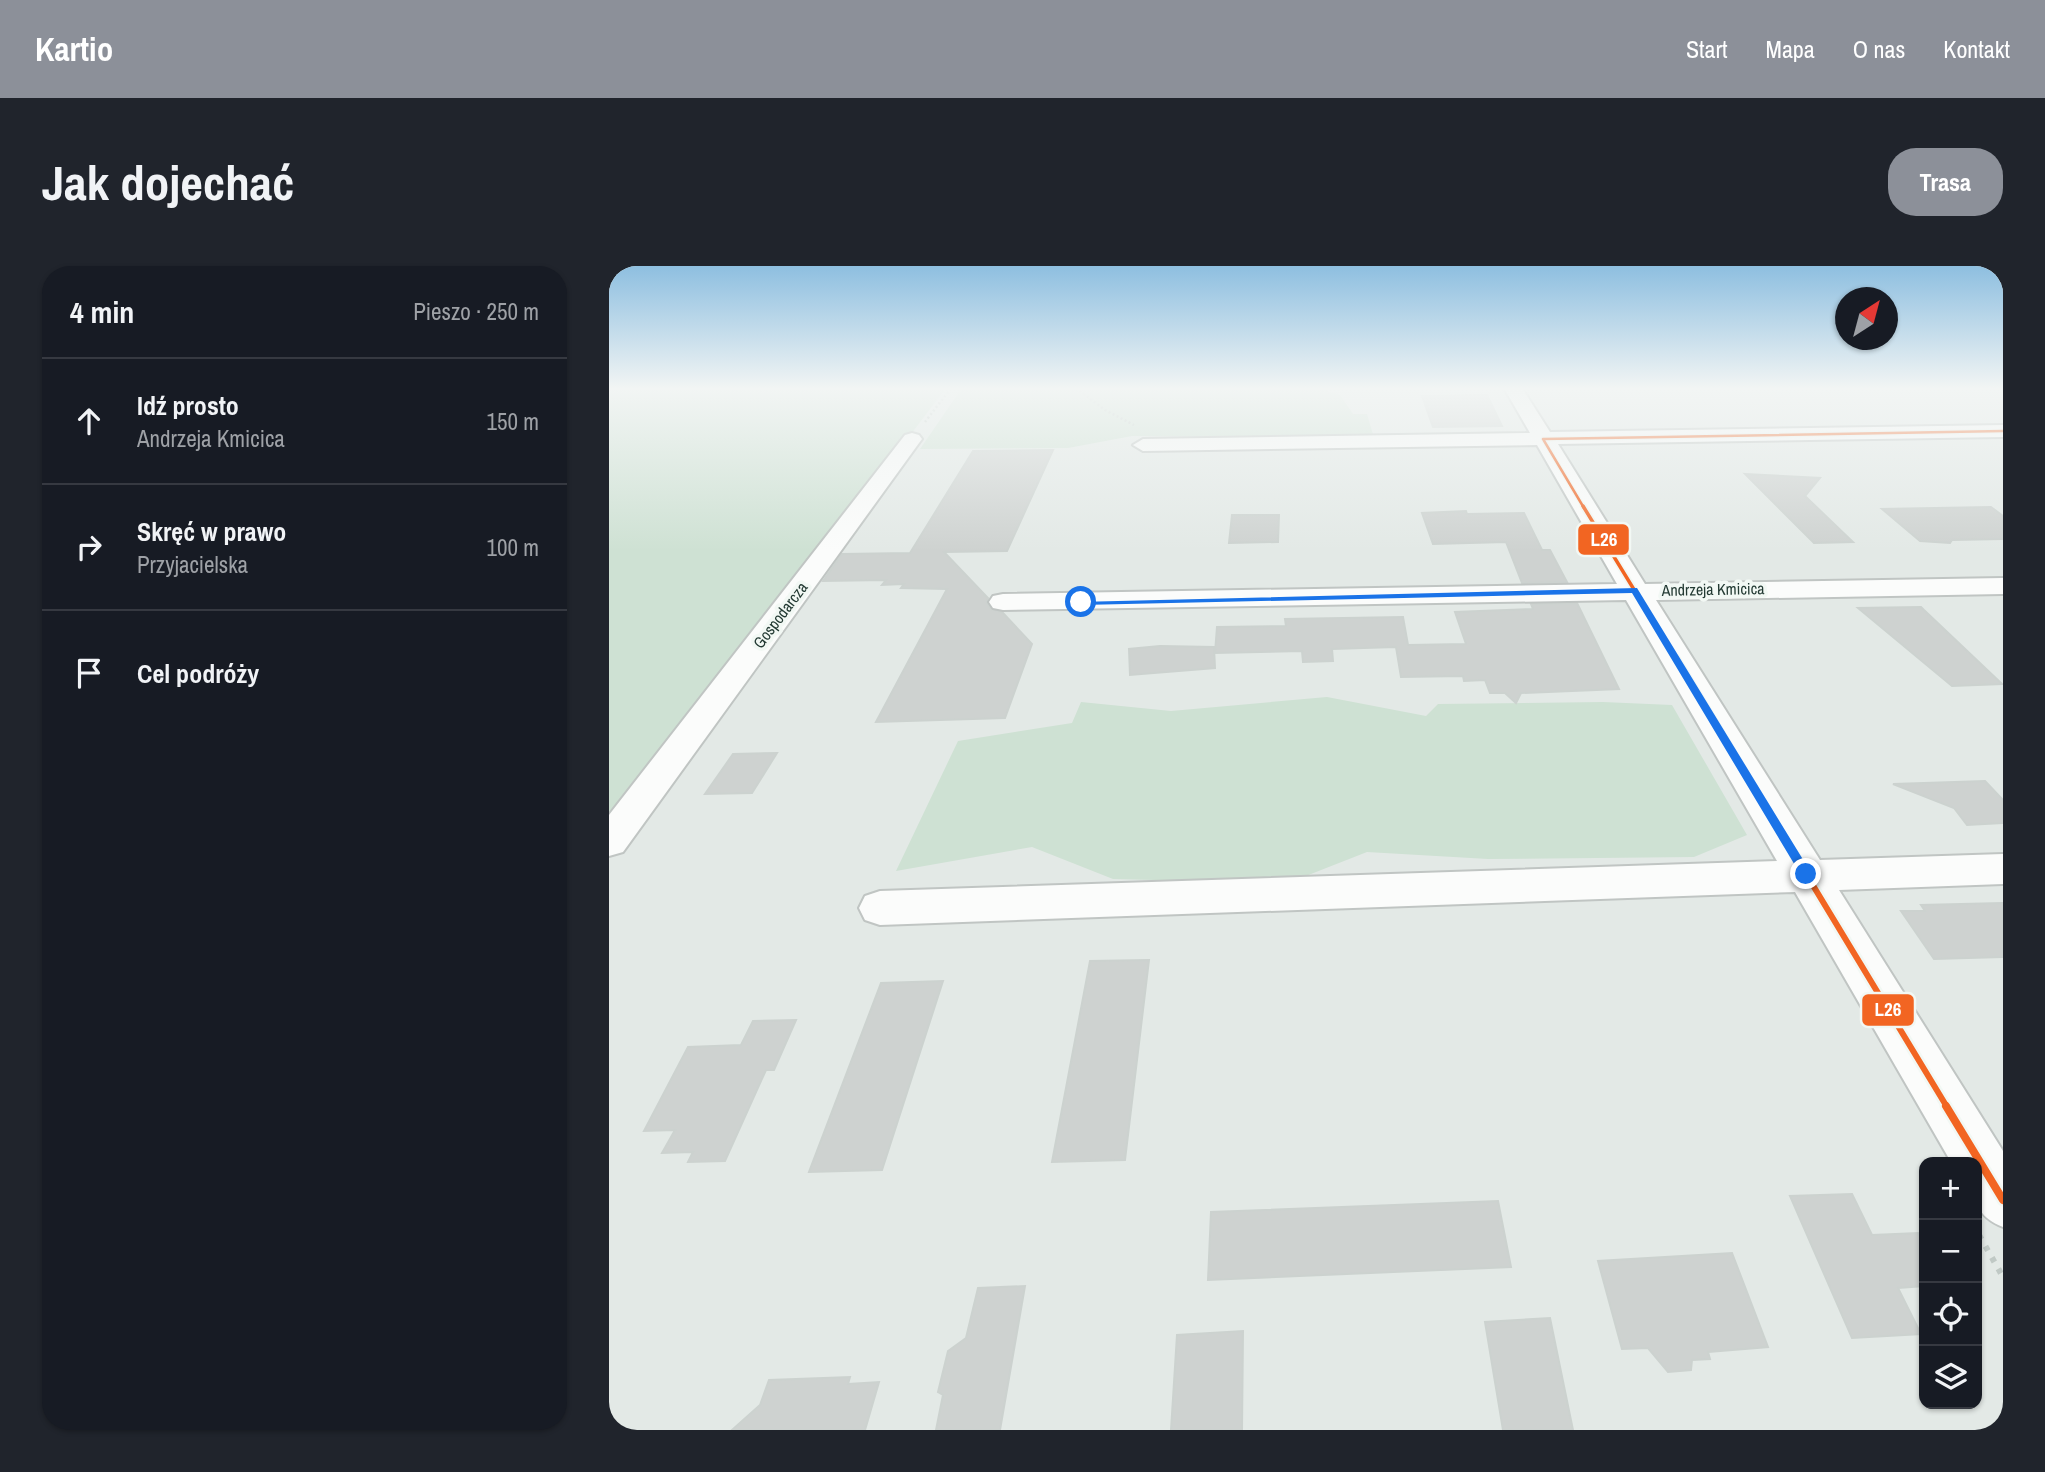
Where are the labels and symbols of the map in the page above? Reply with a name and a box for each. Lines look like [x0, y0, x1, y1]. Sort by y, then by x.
north arrow [1835, 287, 1898, 350]
line badge: L26 [1577, 523, 1630, 556]
text: L26 [1591, 526, 1618, 552]
street label: Gospodarcza [748, 577, 813, 653]
street label: Andrzeja Kmicica [1660, 577, 1765, 601]
route start [1065, 586, 1096, 617]
route end [1790, 858, 1821, 889]
line badge: L26 [1861, 993, 1915, 1027]
text: L26 [1875, 996, 1902, 1022]

